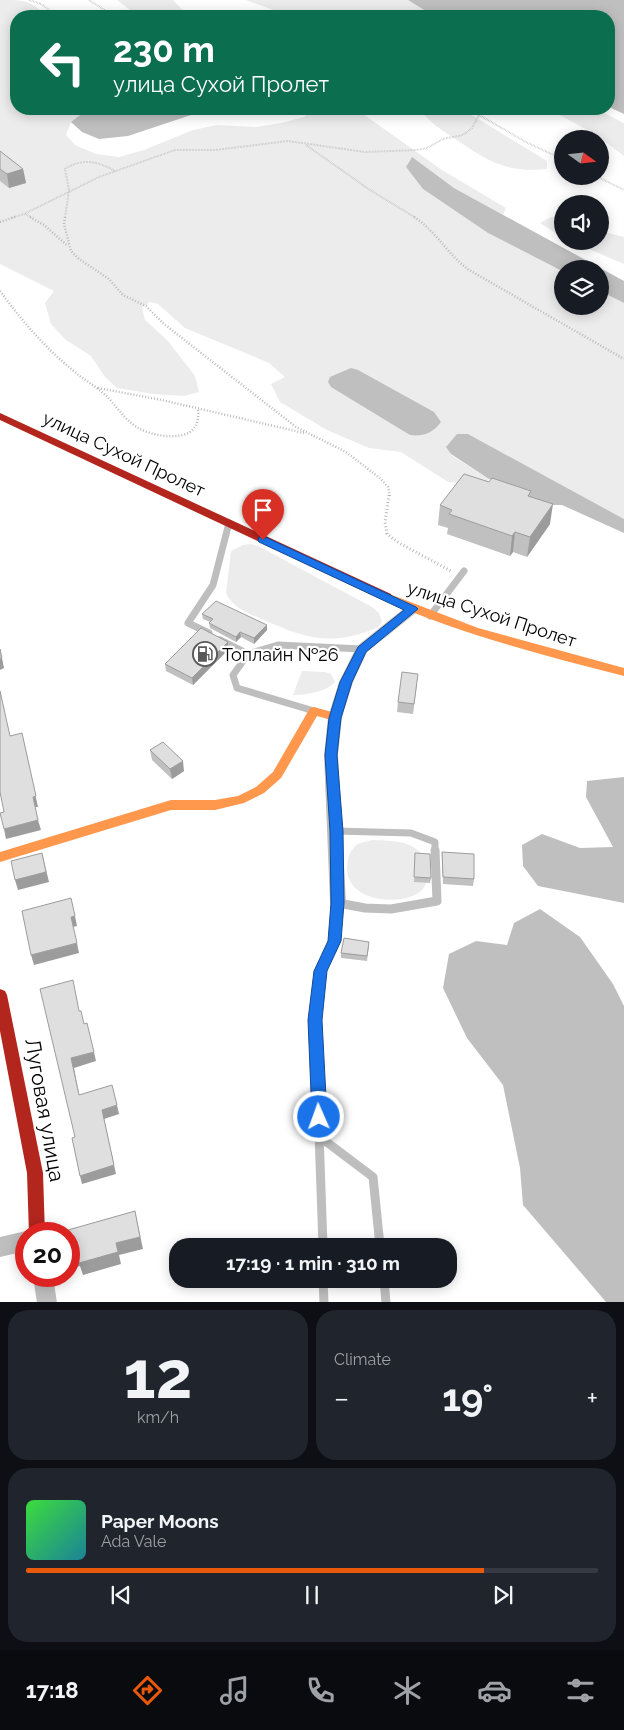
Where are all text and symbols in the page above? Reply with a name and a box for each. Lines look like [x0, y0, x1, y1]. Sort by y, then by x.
text: 230 m [113, 29, 215, 70]
icon: left [30, 30, 95, 95]
text: улица Сухой Пролет [113, 71, 329, 97]
north arrow [554, 130, 609, 185]
map controls [554, 130, 609, 315]
button: sound [554, 195, 609, 250]
button: layers [554, 260, 609, 315]
street label: улица Сухой Пролет [39, 407, 209, 501]
pin [242, 489, 284, 540]
icon: arrive [249, 496, 277, 524]
street label: улица Сухой Пролет [405, 577, 580, 651]
fuel station icon: Топлайн №26 [192, 641, 218, 667]
place label: Топлайн №26 [222, 644, 339, 665]
street label: Луговая улица [20, 1036, 70, 1184]
position arrow [292, 1090, 344, 1142]
speed limit sign: 20 [15, 1222, 80, 1287]
text: 17:19 · 1 min · 310 m [226, 1252, 400, 1274]
text: 12 [124, 1337, 192, 1413]
text: Climate [334, 1350, 391, 1369]
text: 19° [442, 1375, 493, 1420]
text: − [334, 1382, 349, 1415]
text: + [586, 1382, 598, 1415]
text: km/h [137, 1408, 179, 1427]
text: Paper Moons [101, 1510, 219, 1532]
text: Ada Vale [101, 1532, 166, 1551]
icon: previous [107, 1581, 135, 1609]
icon: pause [298, 1581, 326, 1609]
icon: next [489, 1581, 517, 1609]
icon: directions [130, 1673, 165, 1708]
icon: music [217, 1673, 252, 1708]
icon: phone [303, 1673, 338, 1708]
icon: climate [390, 1673, 425, 1708]
icon: car [477, 1673, 512, 1708]
icon: filters [563, 1673, 598, 1708]
text: 17:18 [26, 1677, 79, 1703]

